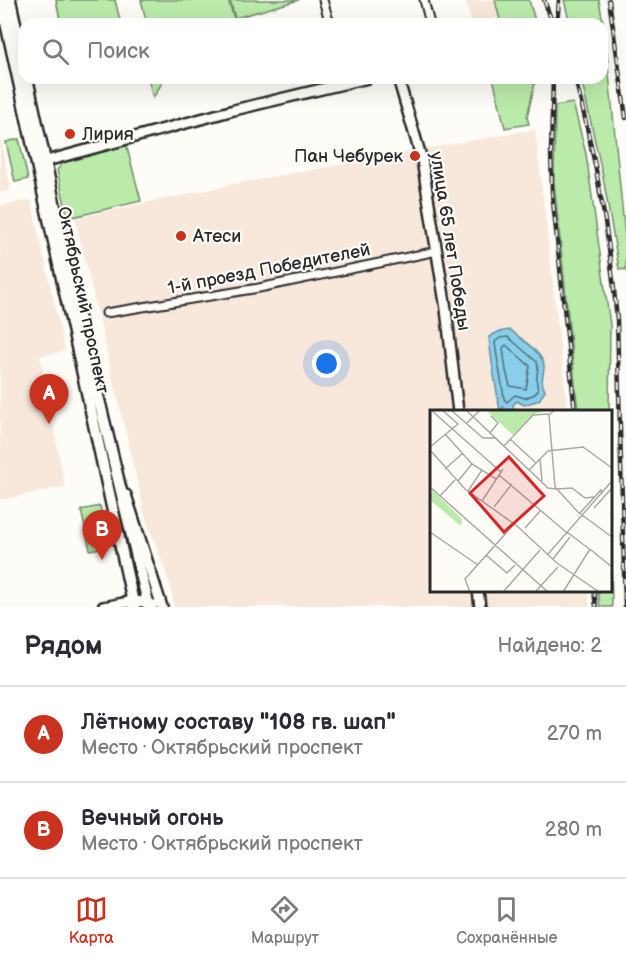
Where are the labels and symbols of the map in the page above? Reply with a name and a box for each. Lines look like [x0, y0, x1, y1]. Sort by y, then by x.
place label: Лирия [81, 124, 134, 145]
marker: Лирия [63, 127, 77, 141]
place label: Пан Чебурек [294, 146, 403, 167]
marker: Пан Чебурек [408, 149, 422, 163]
street label: улица 65 лет Победы [425, 150, 475, 332]
street label: Октябрьский проспект [53, 205, 113, 396]
place label: Атеси [192, 226, 241, 247]
marker: Атеси [174, 229, 188, 243]
street label: 1-й проезд Победителей [166, 239, 372, 299]
your location [312, 349, 341, 378]
pin: A [29, 374, 68, 424]
inset map [430, 410, 611, 592]
pin: B [82, 510, 122, 560]

